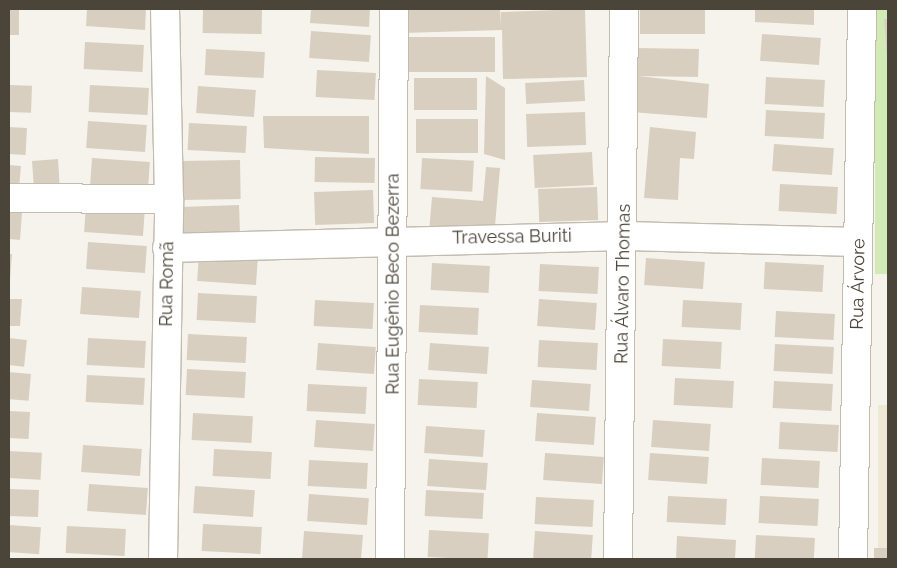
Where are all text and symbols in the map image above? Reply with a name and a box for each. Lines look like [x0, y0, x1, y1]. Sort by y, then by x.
street label: Rua Eugênio Beco Bezerra [382, 173, 404, 395]
street label: Rua Álvaro Thomas [611, 203, 635, 365]
street label: Travessa Buriti [452, 225, 572, 249]
street label: Rua Árvore [846, 238, 870, 330]
street label: Rua Romã [155, 241, 179, 327]

